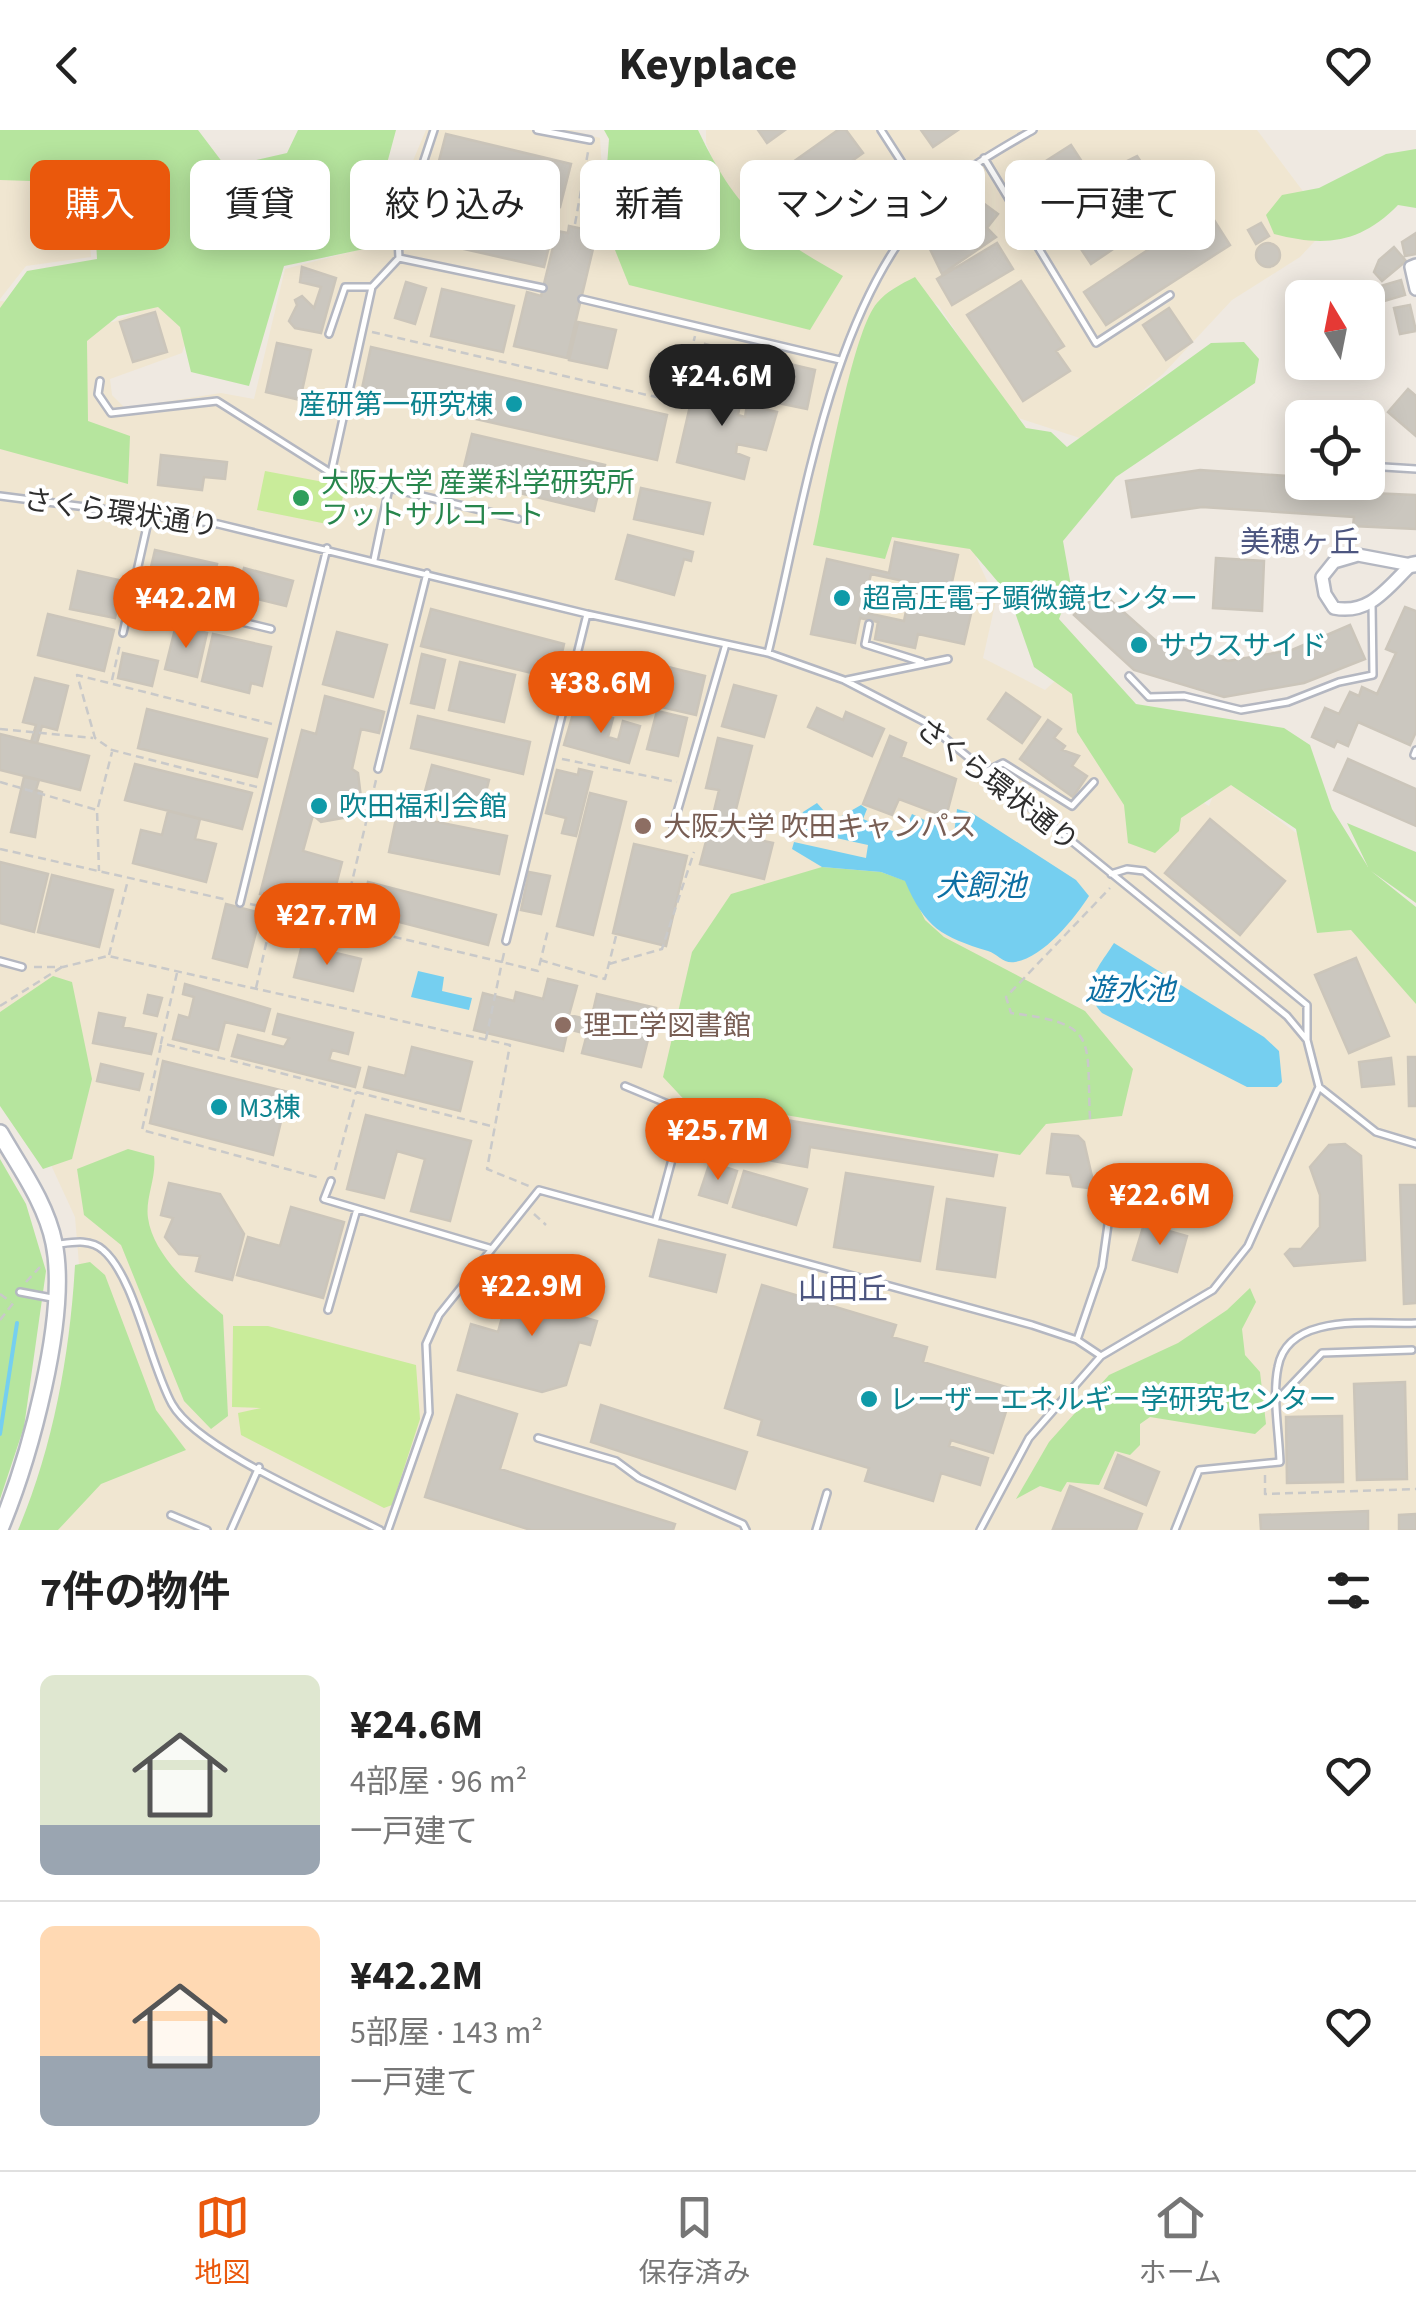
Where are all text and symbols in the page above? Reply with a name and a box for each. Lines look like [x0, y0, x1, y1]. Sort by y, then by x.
text: Keyplace [619, 33, 797, 97]
icon: back [40, 38, 95, 93]
icon: heart [1321, 38, 1376, 93]
chip: 購入 [30, 160, 170, 250]
chip: 賃貸 [190, 160, 330, 250]
chip: 絞り込み [350, 160, 560, 250]
chip: 新着 [580, 160, 720, 250]
chip: マンション [740, 160, 985, 250]
chip: 一戸建て [1005, 160, 1215, 250]
north arrow [1285, 280, 1385, 380]
map controls [1285, 280, 1385, 500]
pin: ¥24.6M [641, 344, 803, 429]
text: ¥24.6M [671, 353, 773, 399]
place label: 産研第一研究棟 [298, 385, 494, 425]
marker: 産研第一研究棟 [503, 393, 525, 415]
button: locate [1285, 400, 1385, 500]
place label: 大阪大学 産業科学研究所 フットサルコート [321, 463, 635, 535]
street label: さくら環状通り [21, 480, 221, 546]
marker: 大阪大学 産業科学研究所 フットサルコート [290, 487, 312, 509]
district label: 美穂ヶ丘 [1240, 521, 1360, 564]
pin: ¥42.2M [105, 566, 267, 651]
text: ¥42.2M [135, 575, 237, 621]
place label: 超高圧電子顕微鏡センター [862, 579, 1198, 619]
marker: 超高圧電子顕微鏡センター [831, 587, 853, 609]
place label: サウスサイド [1159, 626, 1327, 666]
marker: サウスサイド [1128, 634, 1150, 656]
pin: ¥38.6M [520, 651, 682, 736]
text: ¥38.6M [550, 660, 652, 706]
street label: さくら環状通り [908, 709, 1087, 861]
place label: 吹田福利会館 [339, 787, 507, 827]
marker: 吹田福利会館 [308, 795, 330, 817]
place label: 大阪大学 吹田キャンパス [663, 807, 977, 847]
marker: 大阪大学 吹田キャンパス [632, 815, 654, 837]
water label: 犬飼池 [936, 865, 1029, 908]
pin: ¥27.7M [246, 883, 408, 968]
text: ¥27.7M [276, 892, 378, 938]
water label: 遊水池 [1085, 969, 1178, 1012]
place label: 理工学図書館 [583, 1006, 751, 1046]
marker: 理工学図書館 [552, 1014, 574, 1036]
place label: M3棟 [239, 1088, 301, 1128]
marker: M3棟 [208, 1096, 230, 1118]
pin: ¥25.7M [637, 1098, 799, 1183]
text: ¥25.7M [667, 1107, 769, 1153]
pin: ¥22.6M [1079, 1163, 1241, 1248]
text: ¥22.6M [1109, 1172, 1211, 1218]
pin: ¥22.9M [451, 1254, 613, 1339]
text: ¥22.9M [481, 1263, 583, 1309]
district label: 山田丘 [798, 1268, 888, 1311]
place label: レーザーエネルギー学研究センター [889, 1380, 1336, 1420]
marker: レーザーエネルギー学研究センター [858, 1388, 880, 1410]
text: 7件の物件 [40, 1563, 230, 1623]
icon: filters [1321, 1563, 1376, 1618]
text: ¥24.6M [350, 1695, 483, 1755]
icon: home [120, 1715, 240, 1835]
icon: heart [1321, 1748, 1376, 1803]
text: 4部屋 · 96 m² [350, 1759, 527, 1805]
text: 一戸建て [350, 1809, 478, 1855]
text: ¥42.2M [350, 1946, 483, 2006]
icon: home [120, 1966, 240, 2086]
icon: heart [1321, 1999, 1376, 2054]
text: 5部屋 · 143 m² [350, 2010, 543, 2056]
text: 一戸建て [350, 2060, 478, 2106]
tab: 地図 [194, 2190, 250, 2293]
tab: 保存済み [638, 2190, 750, 2293]
tab: ホーム [1139, 2190, 1222, 2293]

